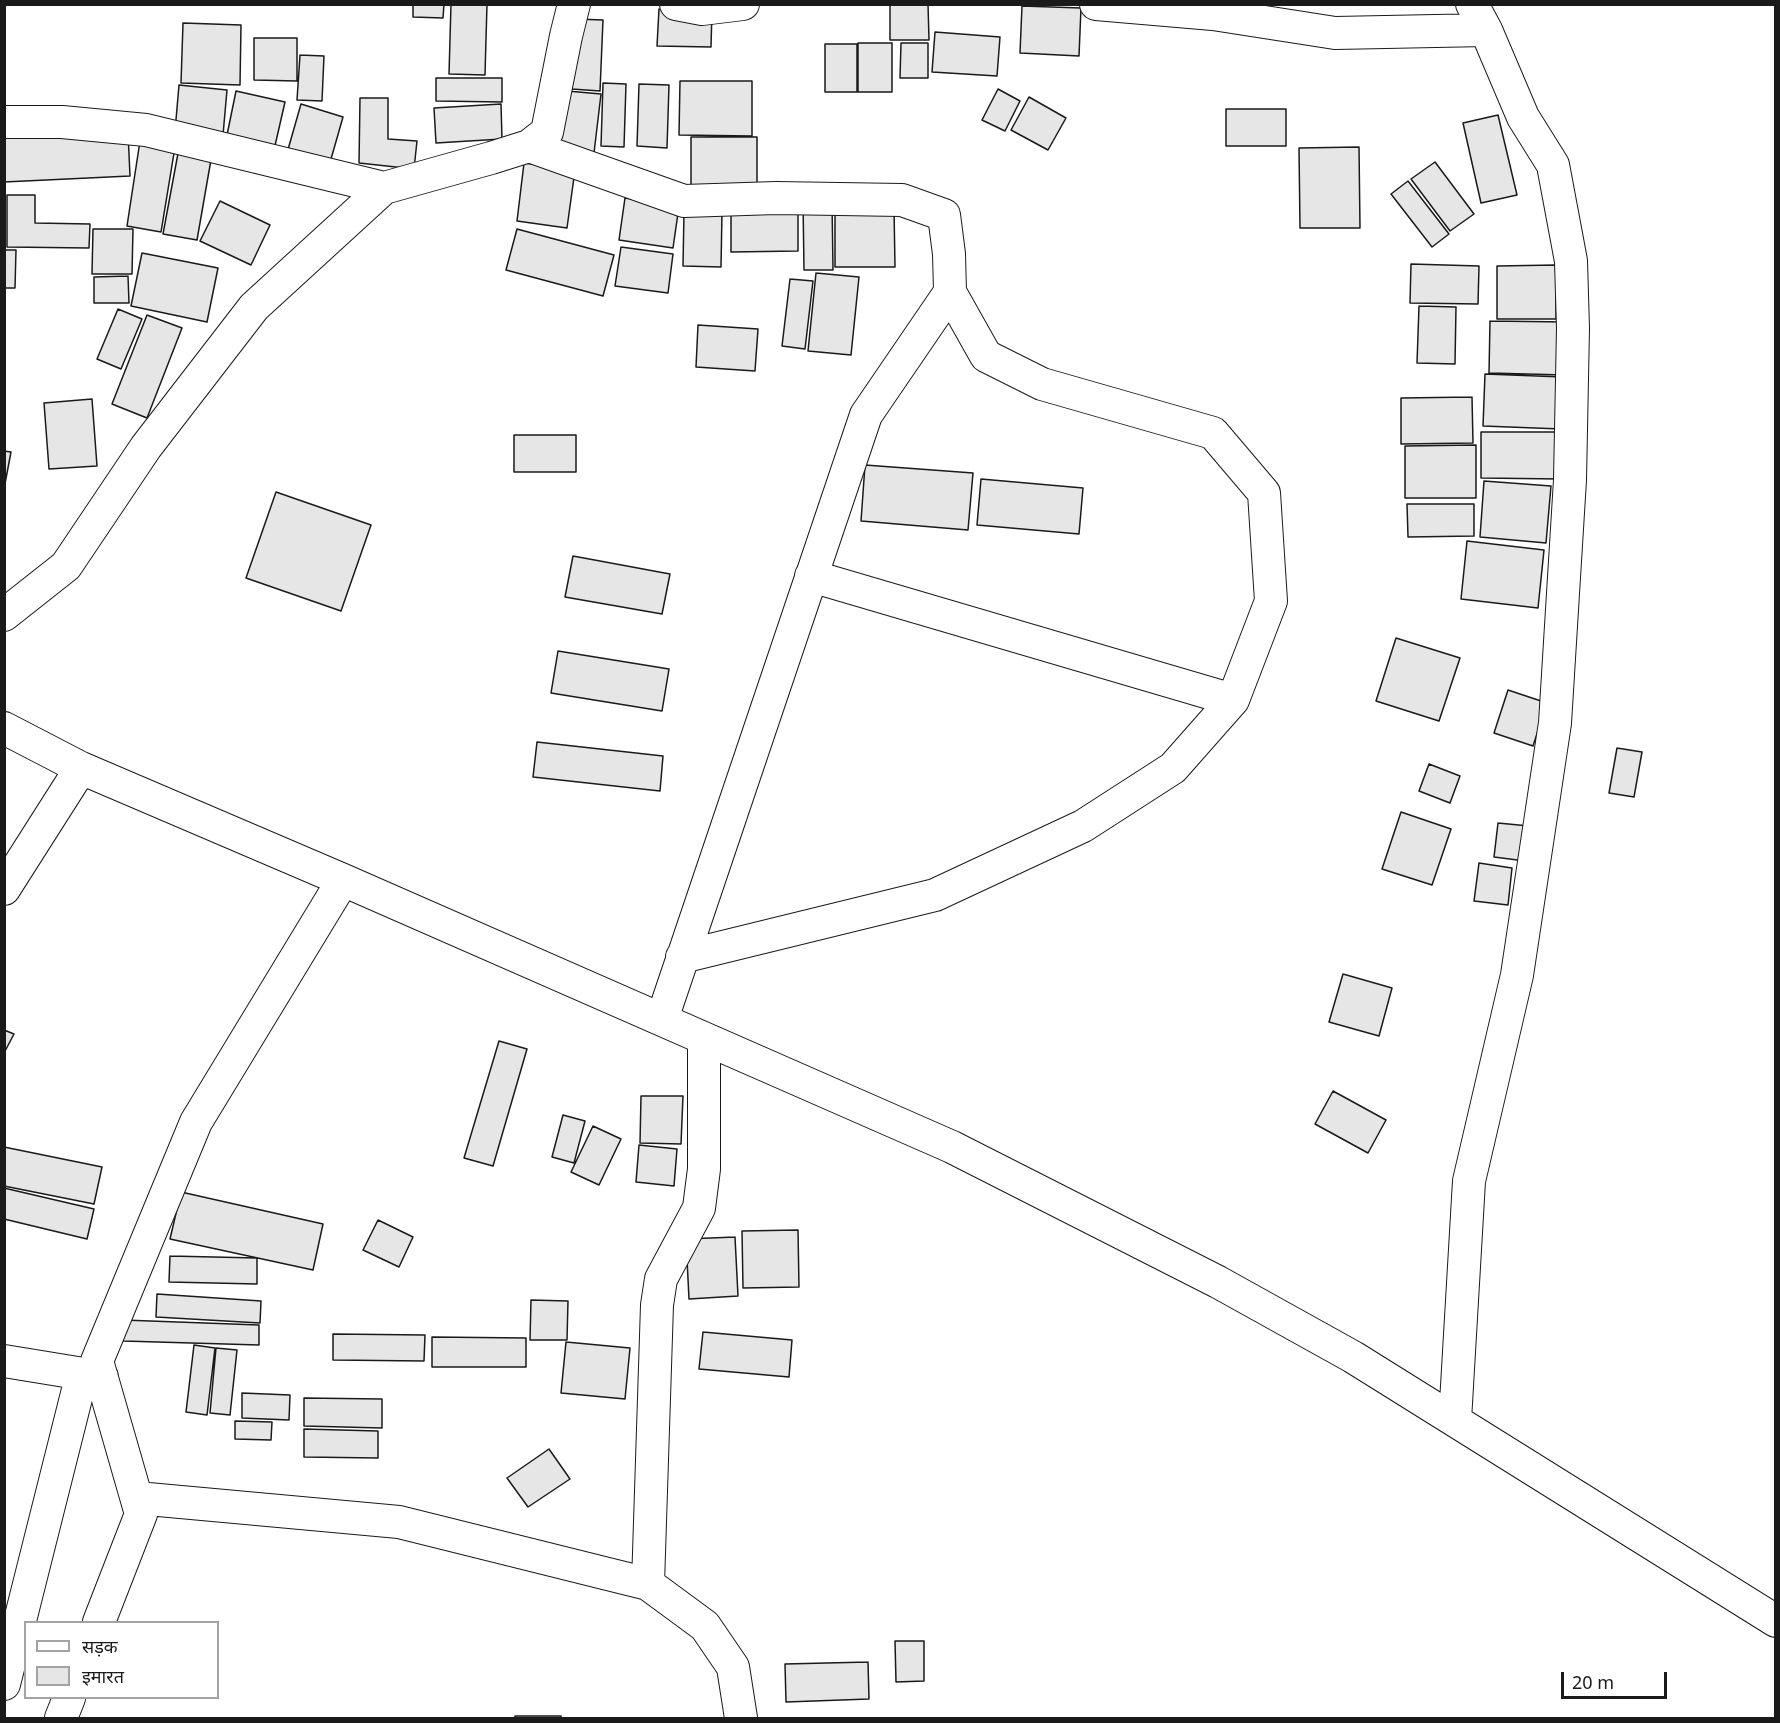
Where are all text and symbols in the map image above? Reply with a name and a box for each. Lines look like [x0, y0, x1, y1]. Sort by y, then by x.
legend [24, 1621, 219, 1699]
text: सड़क [82, 1634, 118, 1658]
scale bar [1564, 1660, 1670, 1698]
text: इमारत [82, 1664, 124, 1688]
text: 20 m [1572, 1670, 1614, 1694]

